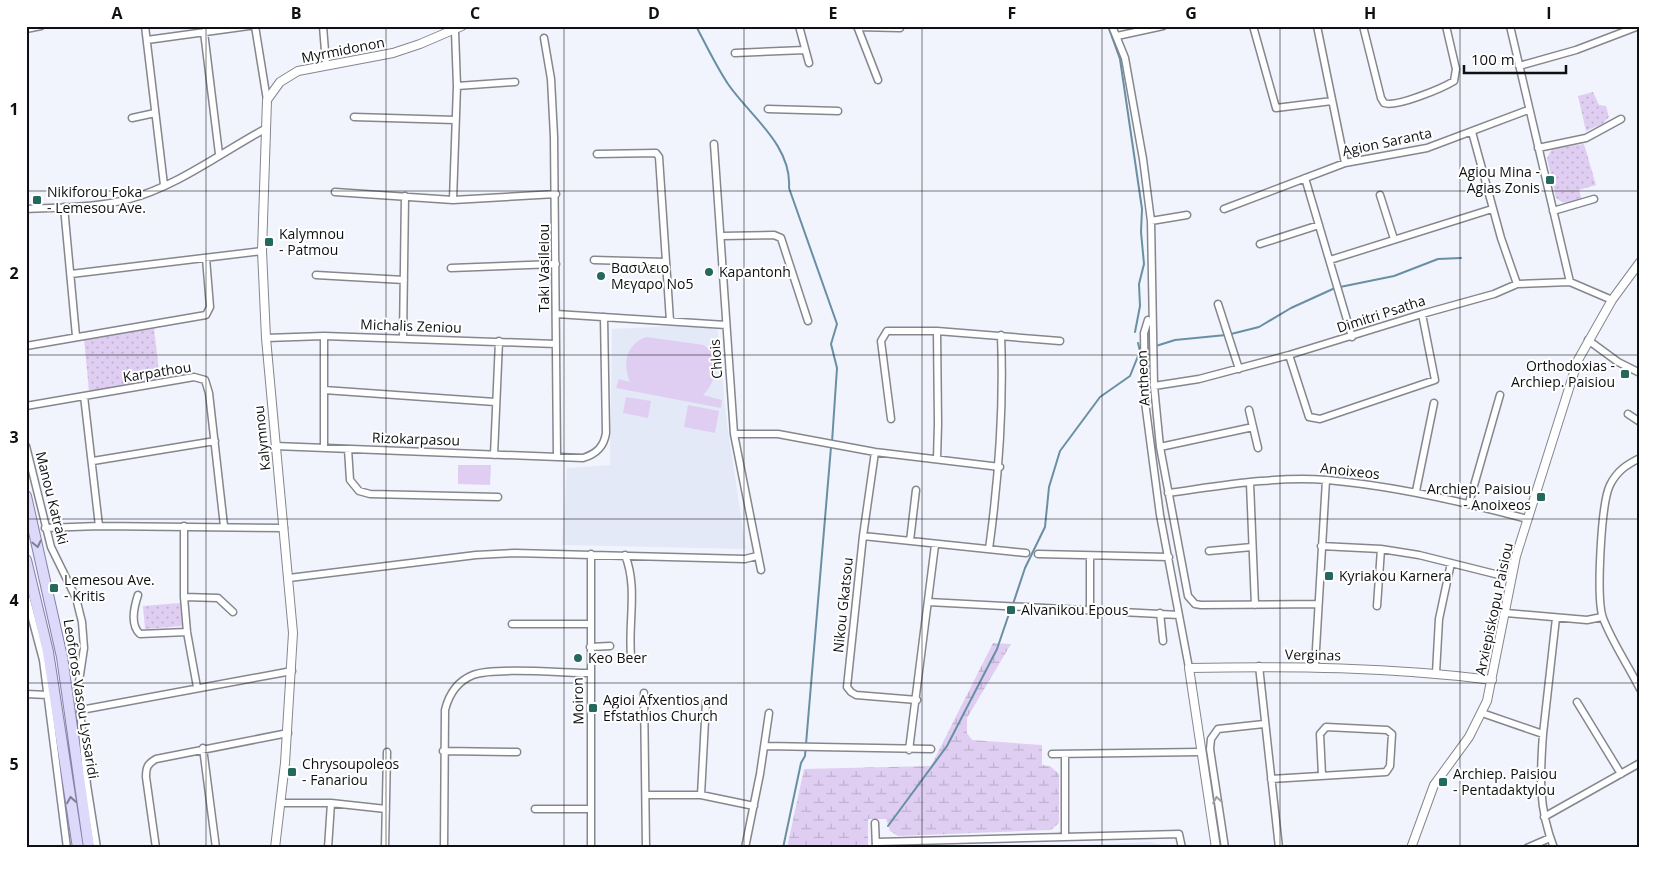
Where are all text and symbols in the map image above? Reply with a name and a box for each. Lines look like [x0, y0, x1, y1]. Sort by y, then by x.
text: A [111, 2, 123, 24]
text: B [291, 2, 301, 24]
text: C [470, 2, 480, 24]
text: D [648, 2, 660, 24]
text: E [829, 2, 838, 24]
text: F [1008, 2, 1016, 24]
text: G [1185, 2, 1197, 24]
text: H [1364, 2, 1376, 24]
text: I [1546, 2, 1552, 24]
street label: Myrmidonon [300, 32, 386, 67]
scale bar [1464, 42, 1566, 74]
text: 100 m [1471, 49, 1515, 69]
text: 1 [9, 98, 19, 120]
street label: Agion Saranta [1340, 123, 1433, 160]
place label: Agiou Mina - Agias Zonis [1459, 162, 1540, 197]
marker: Agiou Mina - Agias Zonis [1544, 174, 1556, 186]
place label: Nikiforou Foka - Lemesou Ave. [47, 182, 146, 217]
marker: Nikiforou Foka - Lemesou Ave. [31, 194, 43, 206]
place label: Kalymnou - Patmou [279, 224, 344, 259]
street label: Taki Vasileiou [534, 224, 553, 312]
marker: Kalymnou - Patmou [263, 236, 275, 248]
place label: Βασιλειο Μεγαρο Νο5 [611, 258, 693, 293]
text: 2 [9, 262, 19, 284]
place label: Kapantonh [719, 262, 791, 281]
marker: Kapantonh [703, 266, 715, 278]
marker: Βασιλειο Μεγαρο Νο5 [595, 270, 607, 282]
street label: Dimitri Psatha [1334, 290, 1428, 337]
street label: Michalis Zeniou [360, 314, 462, 337]
street label: Chlois [705, 338, 726, 379]
street label: Antheon [1132, 350, 1153, 406]
place label: Orthodoxias - Archiep. Paisiou [1511, 356, 1615, 391]
street label: Karpathou [121, 357, 192, 386]
marker: Orthodoxias - Archiep. Paisiou [1619, 368, 1631, 380]
street label: Kalymnou [249, 405, 274, 472]
text: 3 [9, 426, 19, 448]
street label: Rizokarpasou [372, 427, 460, 450]
street label: Manou Katraki [32, 449, 73, 546]
street label: Anoixeos [1319, 458, 1381, 483]
place label: Archiep. Paisiou - Anoixeos [1427, 479, 1531, 514]
marker: Archiep. Paisiou - Anoixeos [1535, 491, 1547, 503]
one-way arrow [31, 539, 42, 548]
street label: Arxiepiskopu Paisiou [1470, 541, 1517, 677]
street label: Nikou Gkatsou [828, 556, 857, 654]
place label: Kyriakou Karnera [1339, 566, 1452, 585]
place label: Lemesou Ave. - Kritis [64, 570, 155, 605]
marker: Kyriakou Karnera [1323, 570, 1335, 582]
marker: Lemesou Ave. - Kritis [48, 582, 60, 594]
text: 4 [9, 589, 19, 611]
place label: Alvanikou Epous [1021, 600, 1129, 619]
marker: Alvanikou Epous [1005, 604, 1017, 616]
street label: Leoforos Vasou Lyssaridi [59, 618, 104, 780]
street label: Verginas [1285, 645, 1342, 664]
place label: Keo Beer [588, 648, 647, 667]
marker: Keo Beer [572, 652, 584, 664]
street label: Moiron [568, 677, 587, 725]
place label: Agioi Afxentios and Efstathios Church [603, 690, 728, 725]
marker: Agioi Afxentios and Efstathios Church [587, 702, 599, 714]
text: 5 [9, 753, 19, 775]
place label: Chrysoupoleos - Fanariou [302, 754, 400, 789]
place label: Archiep. Paisiou - Pentadaktylou [1453, 764, 1557, 799]
marker: Chrysoupoleos - Fanariou [286, 766, 298, 778]
marker: Archiep. Paisiou - Pentadaktylou [1437, 776, 1449, 788]
one-way arrow [66, 795, 77, 803]
one-way arrow [1213, 795, 1223, 804]

